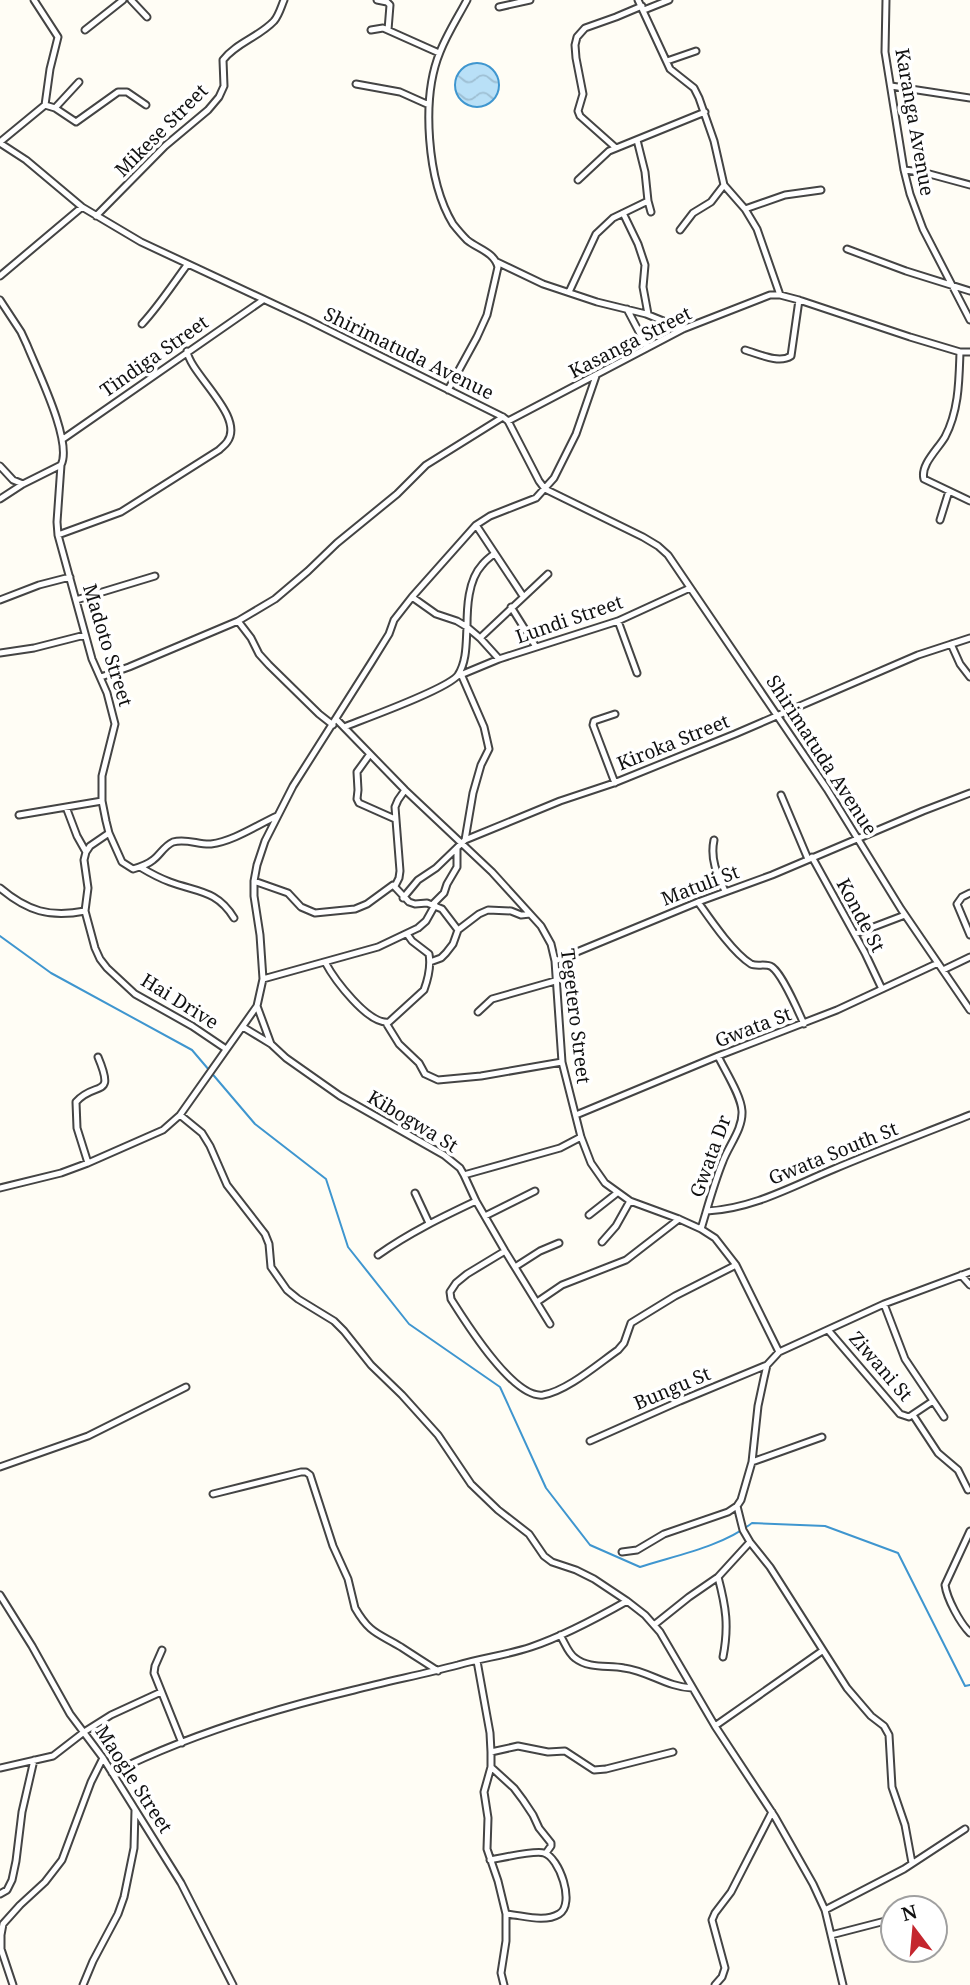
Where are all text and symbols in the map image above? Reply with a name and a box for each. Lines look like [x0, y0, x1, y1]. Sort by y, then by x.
street label: Karanga Avenue [889, 46, 941, 198]
street label: Mikese Street [109, 78, 213, 182]
street label: Kasanga Street [564, 300, 696, 384]
street label: Shirimatuda Avenue [320, 301, 498, 405]
street label: Tindiga Street [95, 309, 214, 403]
street label: Madoto Street [77, 581, 139, 710]
street label: Lundi Street [512, 588, 626, 649]
street label: Shirimatuda Avenue [760, 670, 884, 840]
street label: Kiroka Street [613, 708, 733, 776]
street label: Matuli St [657, 858, 743, 912]
street label: Konde St [831, 874, 891, 957]
street label: Tegetero Street [555, 947, 597, 1085]
street label: Hai Drive [136, 967, 224, 1035]
street label: Gwata St [711, 1000, 795, 1053]
street label: Kibogwa St [363, 1084, 463, 1158]
street label: Gwata Dr [683, 1111, 737, 1201]
street label: Gwata South St [765, 1115, 902, 1191]
street label: Ziwani St [843, 1326, 919, 1407]
street label: Bungu St [630, 1360, 715, 1416]
street label: Maogle Street [89, 1720, 179, 1838]
north arrow [879, 1894, 949, 1964]
text: N [899, 1898, 920, 1927]

